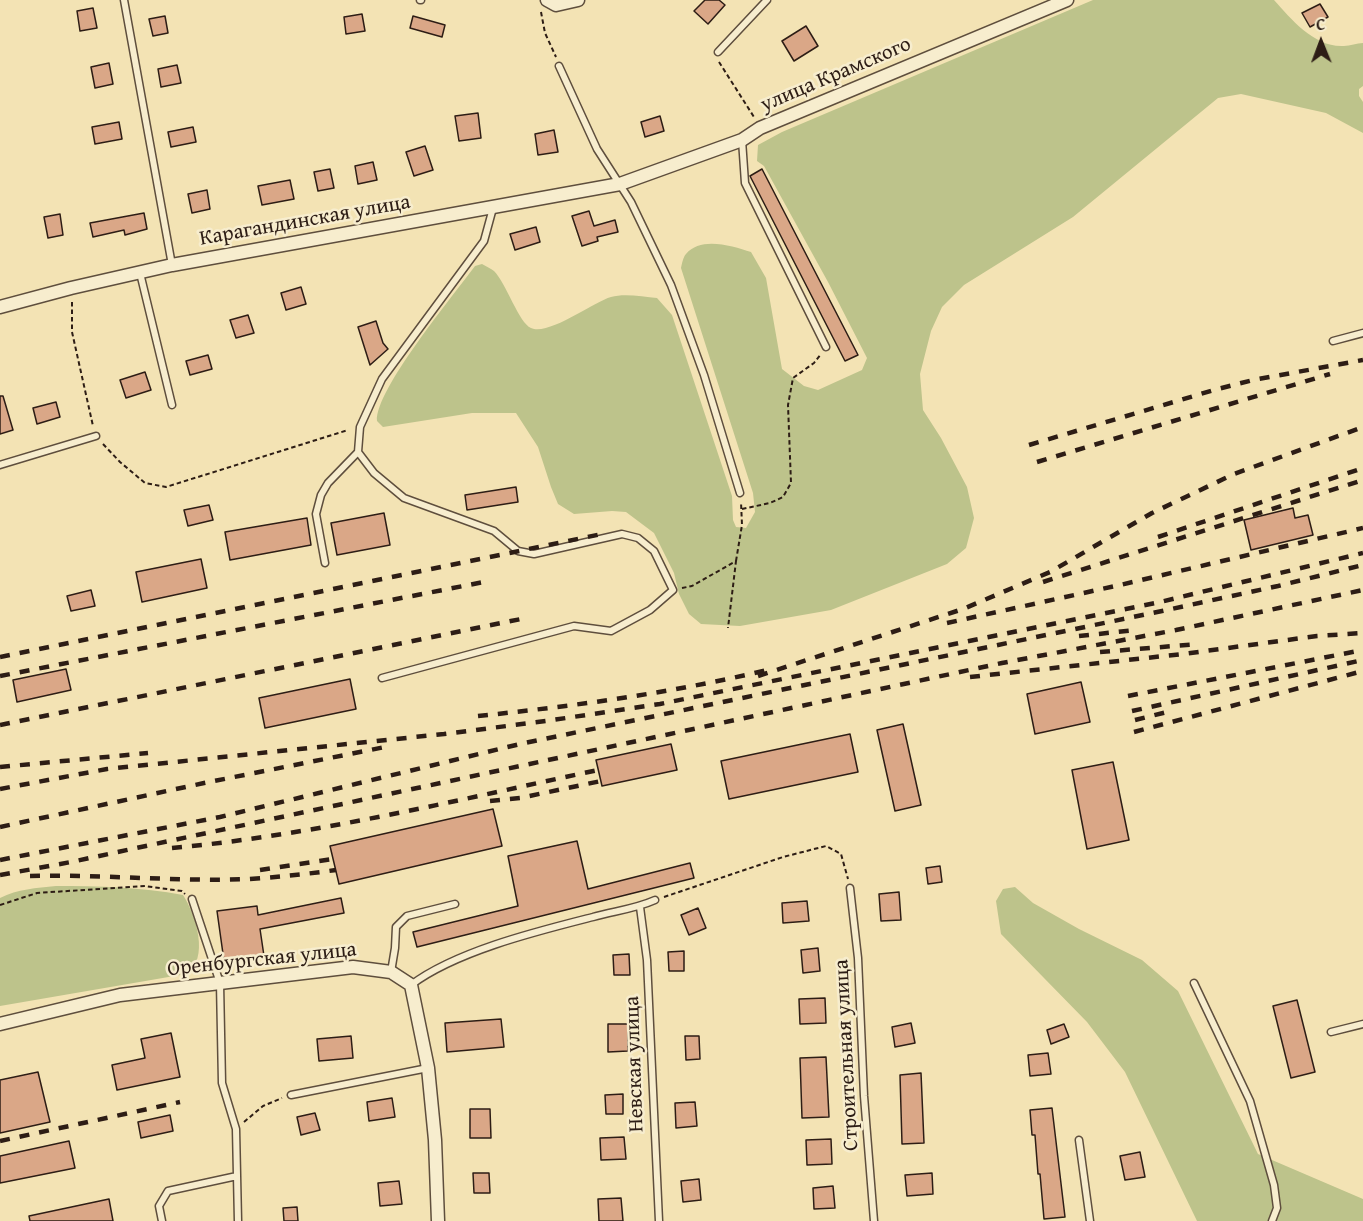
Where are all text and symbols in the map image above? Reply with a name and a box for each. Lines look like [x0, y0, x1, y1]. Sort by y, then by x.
north arrow [1291, 12, 1351, 72]
text: С [1316, 12, 1325, 36]
street label: улица Крамского [757, 32, 915, 118]
street label: Карагандинская улица [198, 190, 412, 252]
street label: Оренбургская улица [166, 938, 358, 982]
street label: Строительная улица [829, 959, 865, 1151]
street label: Невская улица [620, 995, 650, 1133]

